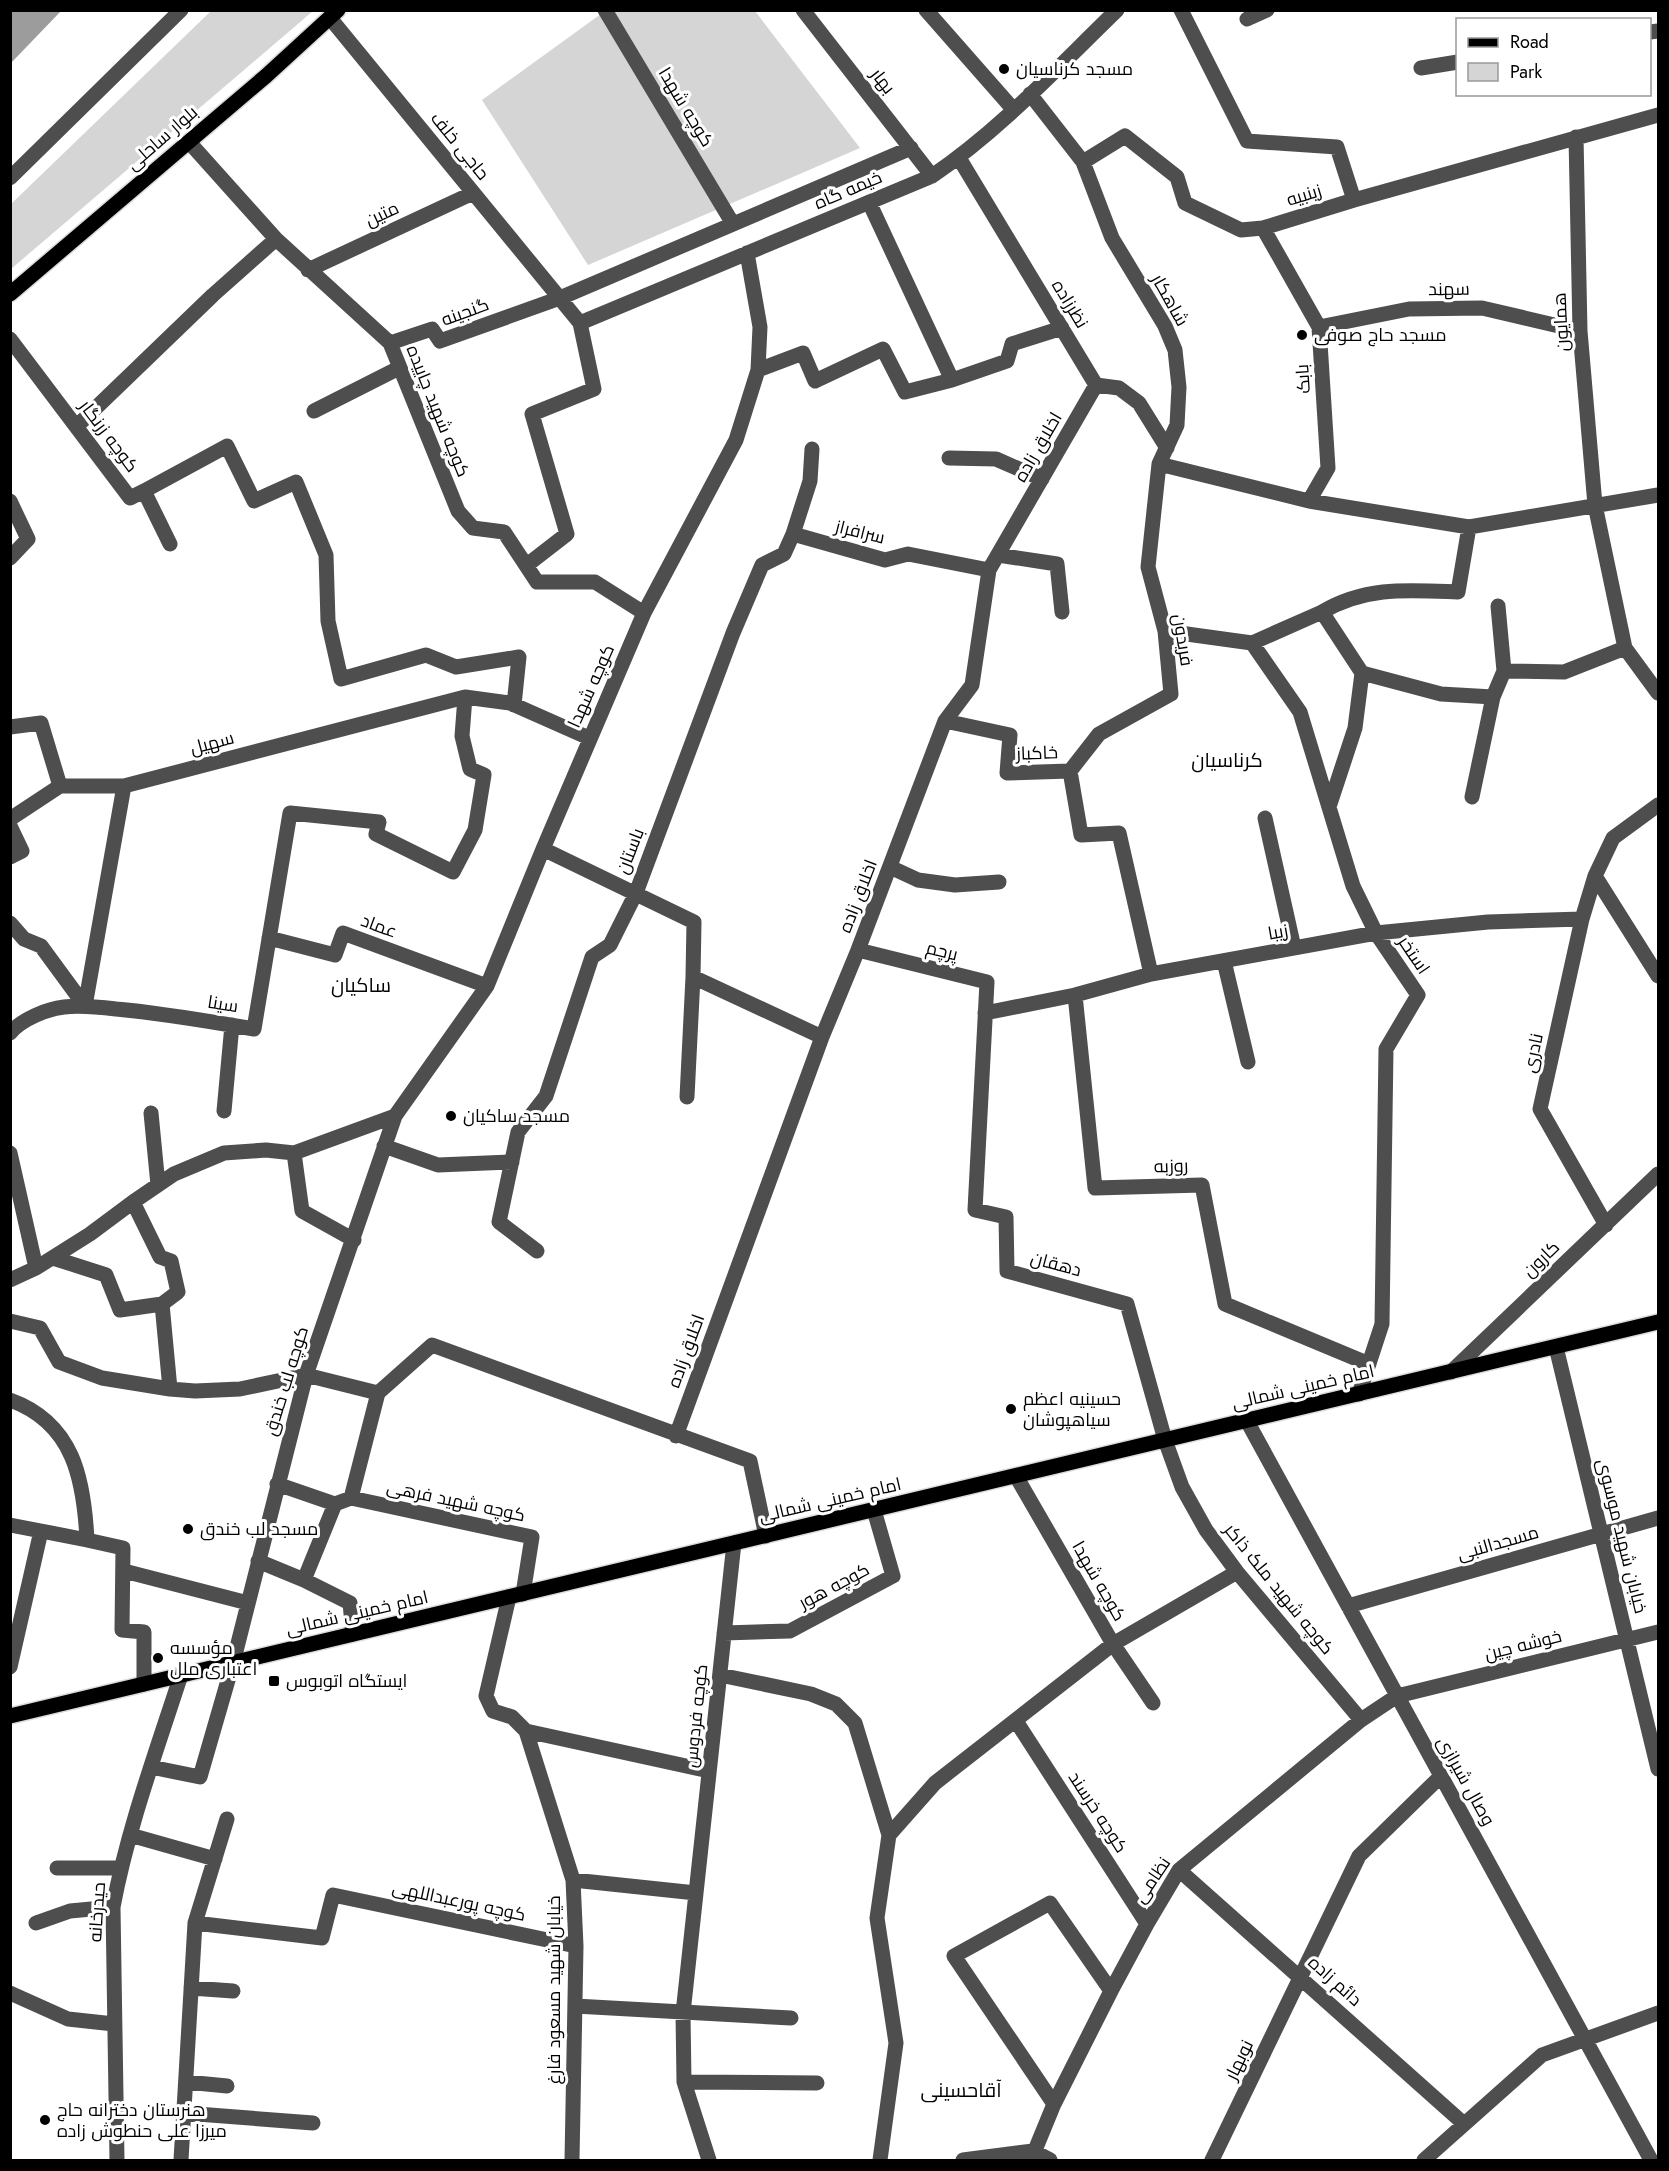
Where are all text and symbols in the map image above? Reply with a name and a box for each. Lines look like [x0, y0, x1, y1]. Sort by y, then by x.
legend [1456, 18, 1651, 96]
text: Road [1510, 29, 1549, 55]
place label: مسجد کرناسیان [1016, 56, 1133, 82]
text: Park [1510, 59, 1542, 85]
street label: کوچه شهدا [652, 62, 720, 152]
street label: بهار [864, 62, 901, 100]
marker: مسجد کرناسیان [997, 62, 1011, 76]
street label: بلوار ساحلی [121, 100, 203, 176]
street label: حاجی خلف [424, 106, 496, 186]
street label: خیمه گاه [810, 164, 886, 216]
street label: زینبیه [1283, 177, 1325, 213]
street label: متین [361, 195, 403, 233]
street label: شاهکار [1144, 268, 1195, 331]
street label: نظرزاده [1045, 275, 1095, 333]
street label: سهند [1428, 276, 1470, 302]
street label: گنجینه [437, 291, 493, 333]
street label: همایون [1546, 292, 1576, 352]
place label: مسجد حاج صوفی [1314, 322, 1446, 348]
marker: مسجد حاج صوفی [1295, 328, 1309, 342]
street label: کوچه شهید چاییده [400, 341, 476, 481]
street label: بابک [1289, 363, 1317, 395]
street label: کوچه زرنگار [73, 394, 145, 478]
street label: اخلاق زاده [1008, 407, 1068, 487]
street label: سرافراز [831, 513, 888, 551]
street label: فریدون [1166, 612, 1200, 668]
street label: کوچه شهدا [561, 640, 621, 732]
street label: سهیل [187, 725, 237, 761]
street label: خاکباز [1015, 739, 1058, 767]
district label: کرناسیان [1191, 746, 1263, 775]
street label: باستان [609, 824, 651, 878]
street label: اخلاق زاده [832, 856, 884, 936]
street label: عماد [357, 907, 401, 945]
street label: زیبا [1266, 917, 1290, 947]
street label: استخر [1391, 930, 1436, 979]
street label: پرچم [923, 935, 961, 968]
district label: ساکیان [331, 971, 391, 1000]
street label: سینا [206, 989, 240, 1019]
street label: نادری [1516, 1031, 1550, 1075]
place label: مسجد ساکیان [463, 1103, 570, 1129]
marker: مسجد ساکیان [444, 1109, 458, 1123]
street label: روزبه [1153, 1152, 1189, 1180]
street label: کارون [1516, 1235, 1566, 1283]
street label: دهقان [1028, 1245, 1084, 1283]
street label: اخلاق زاده [661, 1311, 711, 1391]
street label: کوچه لب خندق [257, 1323, 315, 1439]
street label: امام خمینی شمالی [1229, 1358, 1377, 1416]
place label: حسینیه اعظم سیاهپوشان [1023, 1386, 1121, 1433]
marker: حسینیه اعظم سیاهپوشان [1004, 1402, 1018, 1416]
street label: خیابان شهید موسوی [1590, 1456, 1654, 1616]
street label: امام خمینی شمالی [756, 1471, 904, 1529]
street label: کوچه شهید فرهی [384, 1474, 528, 1528]
place label: مسجد لب خندق [200, 1516, 318, 1542]
street label: کوچه شهید ملک ذاکر [1217, 1517, 1340, 1660]
street label: مسجدالنبی [1454, 1519, 1542, 1567]
marker: مسجد لب خندق [181, 1522, 195, 1536]
street label: کوچه شهدا [1066, 1536, 1132, 1626]
street label: کوچه هور [793, 1556, 874, 1616]
street label: امام خمینی شمالی [283, 1584, 431, 1642]
street label: خوشه چین [1482, 1623, 1564, 1667]
place label: مؤسسه اعتباری ملل [170, 1635, 257, 1682]
marker: مؤسسه اعتباری ملل [151, 1651, 165, 1665]
street label: کوچه فردوس [678, 1663, 714, 1769]
place label: ایستگاه اتوبوس [286, 1668, 407, 1694]
marker: ایستگاه اتوبوس [267, 1674, 281, 1688]
street label: وصال شیرازی [1431, 1732, 1501, 1830]
street label: کوچه خرسند [1062, 1766, 1134, 1858]
street label: نظامی [1127, 1852, 1177, 1908]
street label: کوچه پورعبداللهی [390, 1874, 528, 1928]
street label: حیدرخانه [82, 1881, 112, 1943]
street label: خیابان شهید مسعود فارغ [541, 1895, 567, 2085]
street label: دائم زاده [1302, 1950, 1368, 2012]
street label: نوبهار [1218, 2035, 1260, 2085]
district label: آقاحسینی [920, 2076, 1002, 2105]
place label: هنرستان دخترانه حاج میرزا علی حنطوش زاده [57, 2097, 227, 2144]
marker: هنرستان دخترانه حاج میرزا علی حنطوش زاده [38, 2113, 52, 2127]

